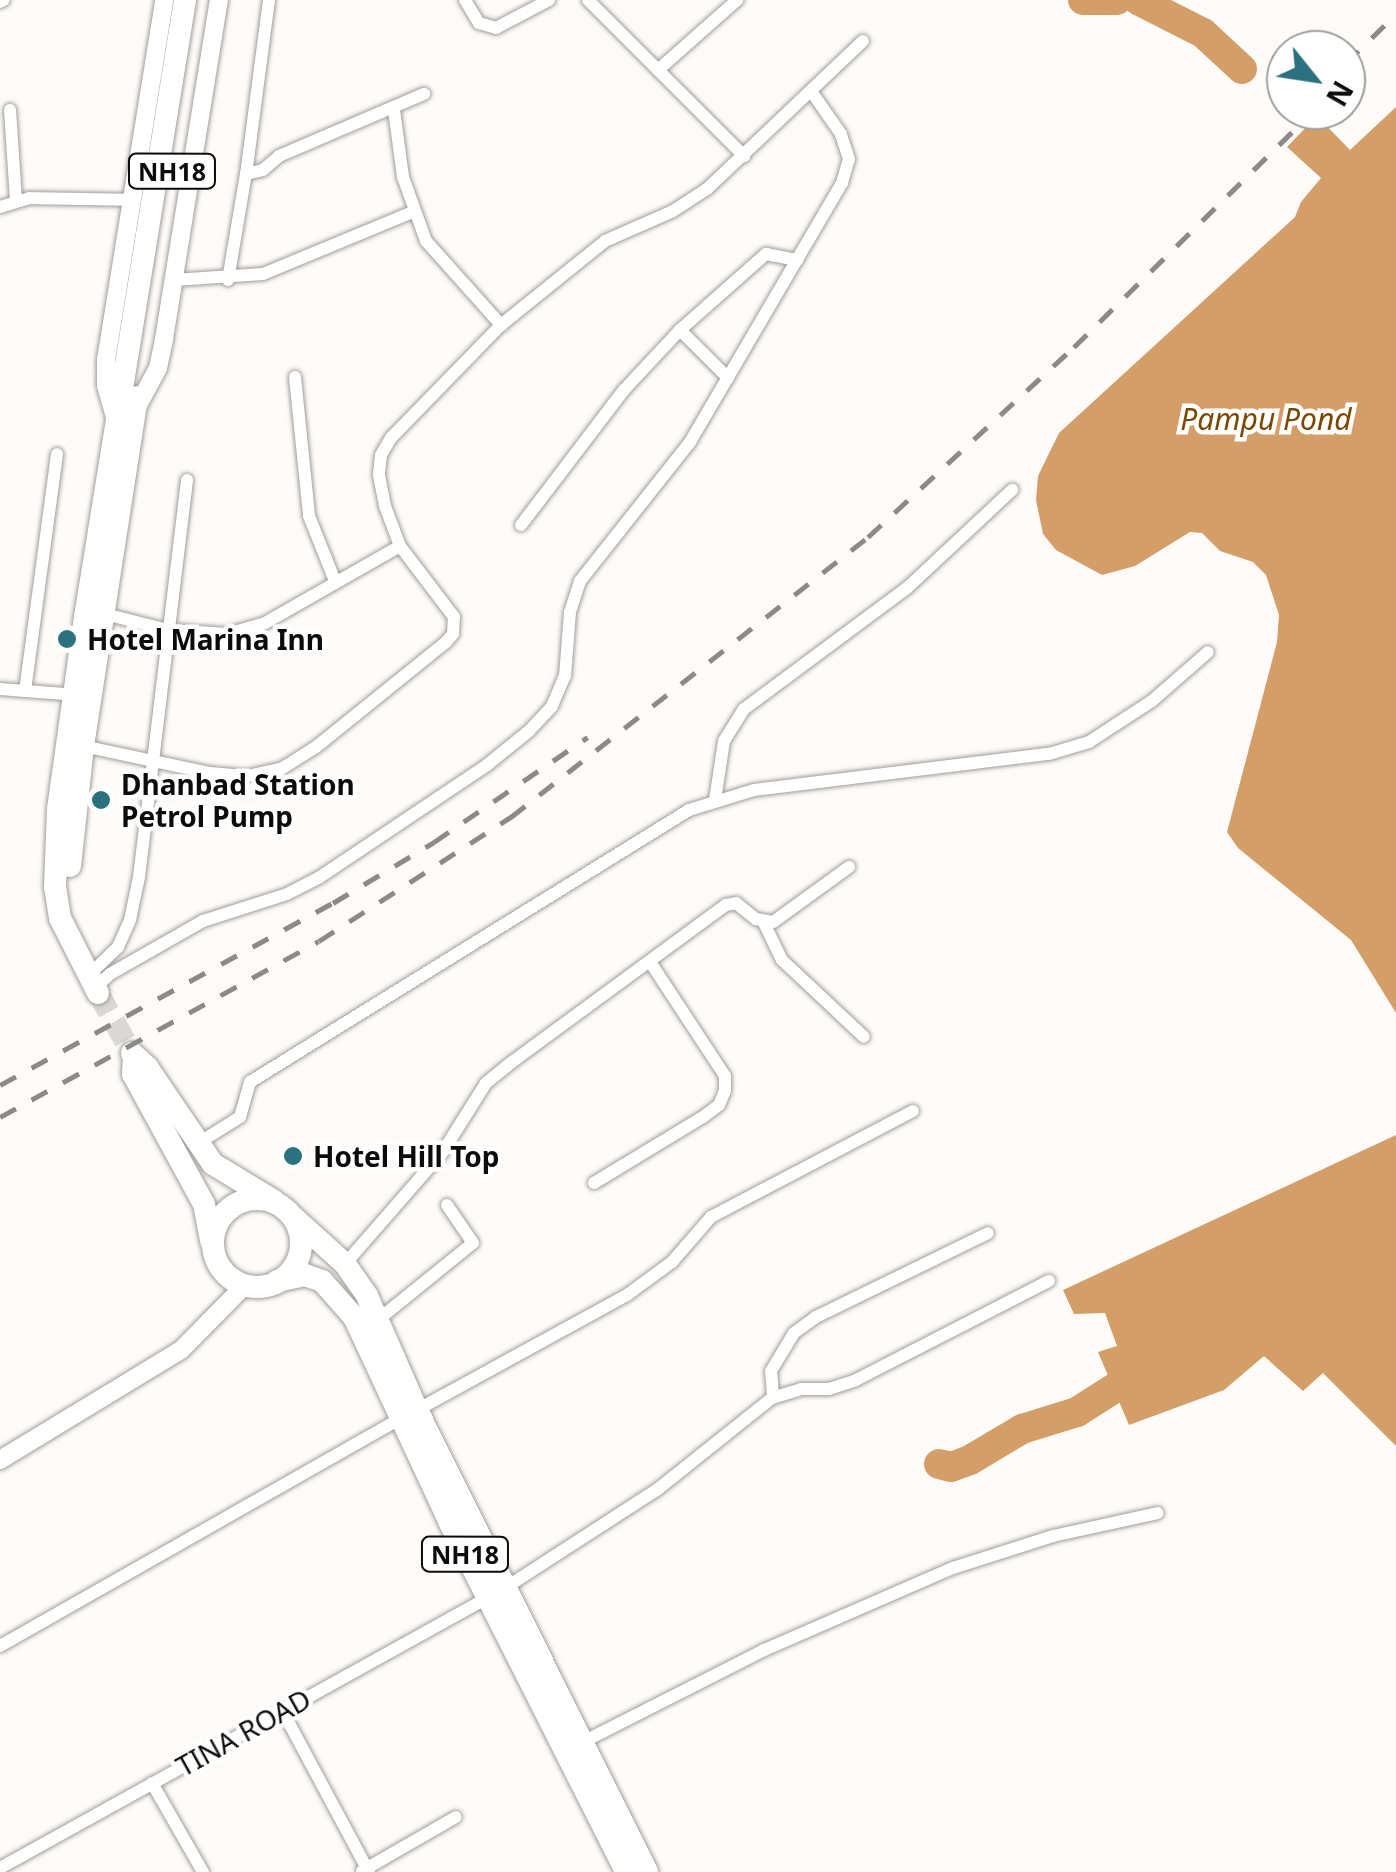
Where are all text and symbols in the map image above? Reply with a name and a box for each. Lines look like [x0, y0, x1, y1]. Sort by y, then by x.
north arrow [1266, 30, 1366, 130]
text: N [1318, 75, 1362, 113]
road number: NH18 [127, 151, 217, 191]
water label: Pampu Pond [1180, 401, 1352, 437]
place label: Hotel Marina Inn [87, 622, 324, 656]
marker: Hotel Marina Inn [56, 628, 78, 650]
place label: Dhanbad Station Petrol Pump [121, 767, 355, 833]
marker: Dhanbad Station Petrol Pump [90, 789, 112, 811]
place label: Hotel Hill Top [313, 1139, 500, 1173]
marker: Hotel Hill Top [282, 1145, 304, 1167]
road number: NH18 [420, 1534, 510, 1574]
street label: TINA ROAD [170, 1681, 316, 1783]

